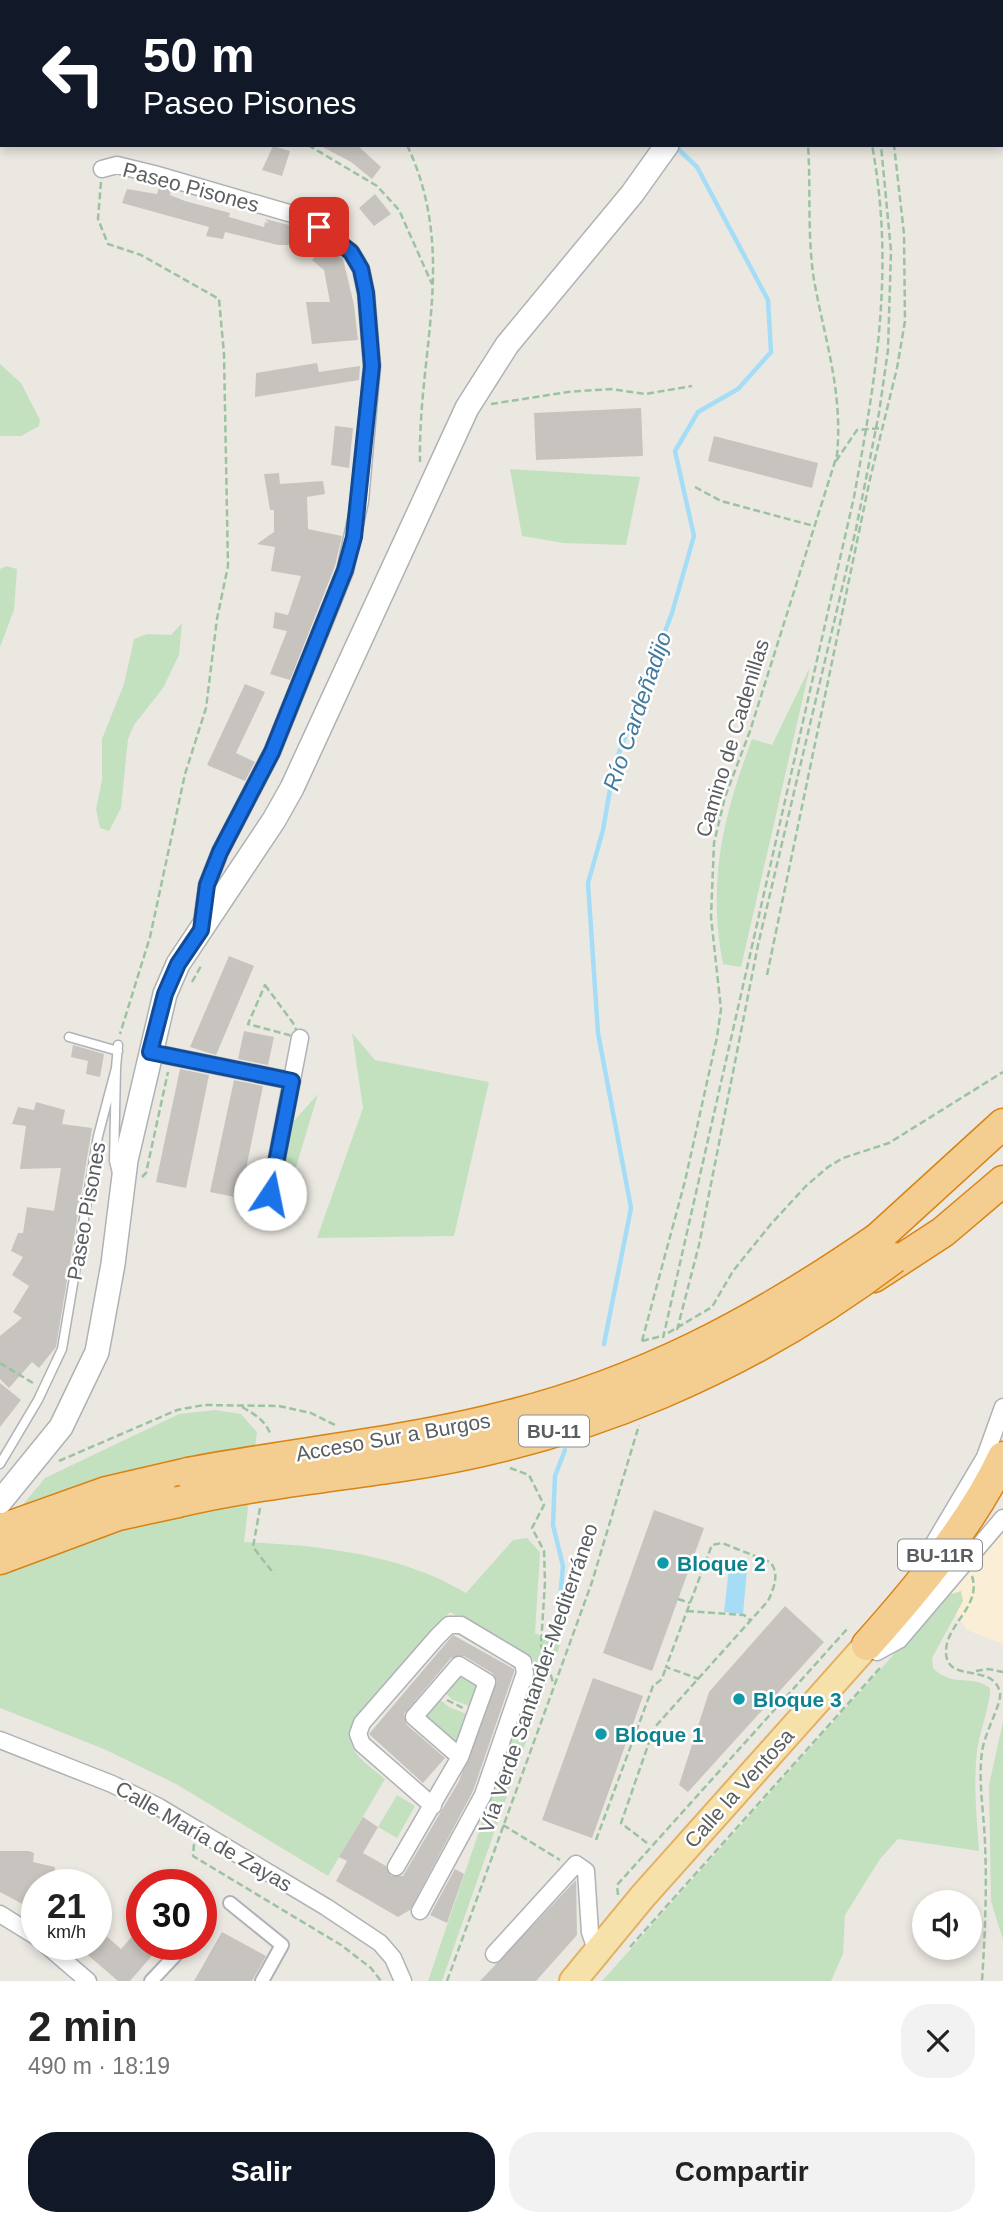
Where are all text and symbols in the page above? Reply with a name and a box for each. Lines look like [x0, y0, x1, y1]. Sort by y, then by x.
icon: left [28, 28, 119, 119]
text: 50 m [143, 28, 255, 82]
text: Paseo Pisones [143, 85, 356, 121]
street label: Paseo Pisones [120, 158, 262, 216]
pin [289, 197, 349, 257]
icon: arrive [300, 208, 338, 246]
water label: Río Cardeñadijo [598, 628, 676, 794]
street label: Camino de Cadenillas [691, 636, 773, 840]
street label: Paseo Pisones [63, 1140, 109, 1282]
position arrow [233, 1157, 307, 1231]
street label: Acceso Sur a Burgos [294, 1409, 492, 1465]
road number: BU-11 [519, 1415, 589, 1446]
street label: Vía Verde Santander-Mediterráneo [474, 1520, 602, 1836]
road number: BU-11R [898, 1540, 982, 1570]
place label: Bloque 2 [677, 1552, 766, 1575]
marker: Bloque 2 [655, 1555, 671, 1571]
place label: Bloque 3 [753, 1688, 842, 1711]
marker: Bloque 3 [731, 1691, 747, 1707]
place label: Bloque 1 [615, 1723, 704, 1746]
street label: Calle la Ventosa [680, 1724, 799, 1852]
marker: Bloque 1 [593, 1726, 609, 1742]
street label: Calle María de Zayas [112, 1776, 296, 1896]
speed limit sign: 30 [126, 1869, 217, 1960]
text: 21 [47, 1886, 86, 1925]
map controls [912, 1890, 982, 1960]
button: sound [912, 1890, 982, 1960]
text: km/h [47, 1922, 86, 1942]
text: 2 min [28, 2003, 138, 2050]
button: close [901, 2004, 975, 2078]
text: 490 m · 18:19 [28, 2053, 170, 2079]
button: Salir [28, 2132, 495, 2212]
button: Compartir [509, 2132, 975, 2212]

